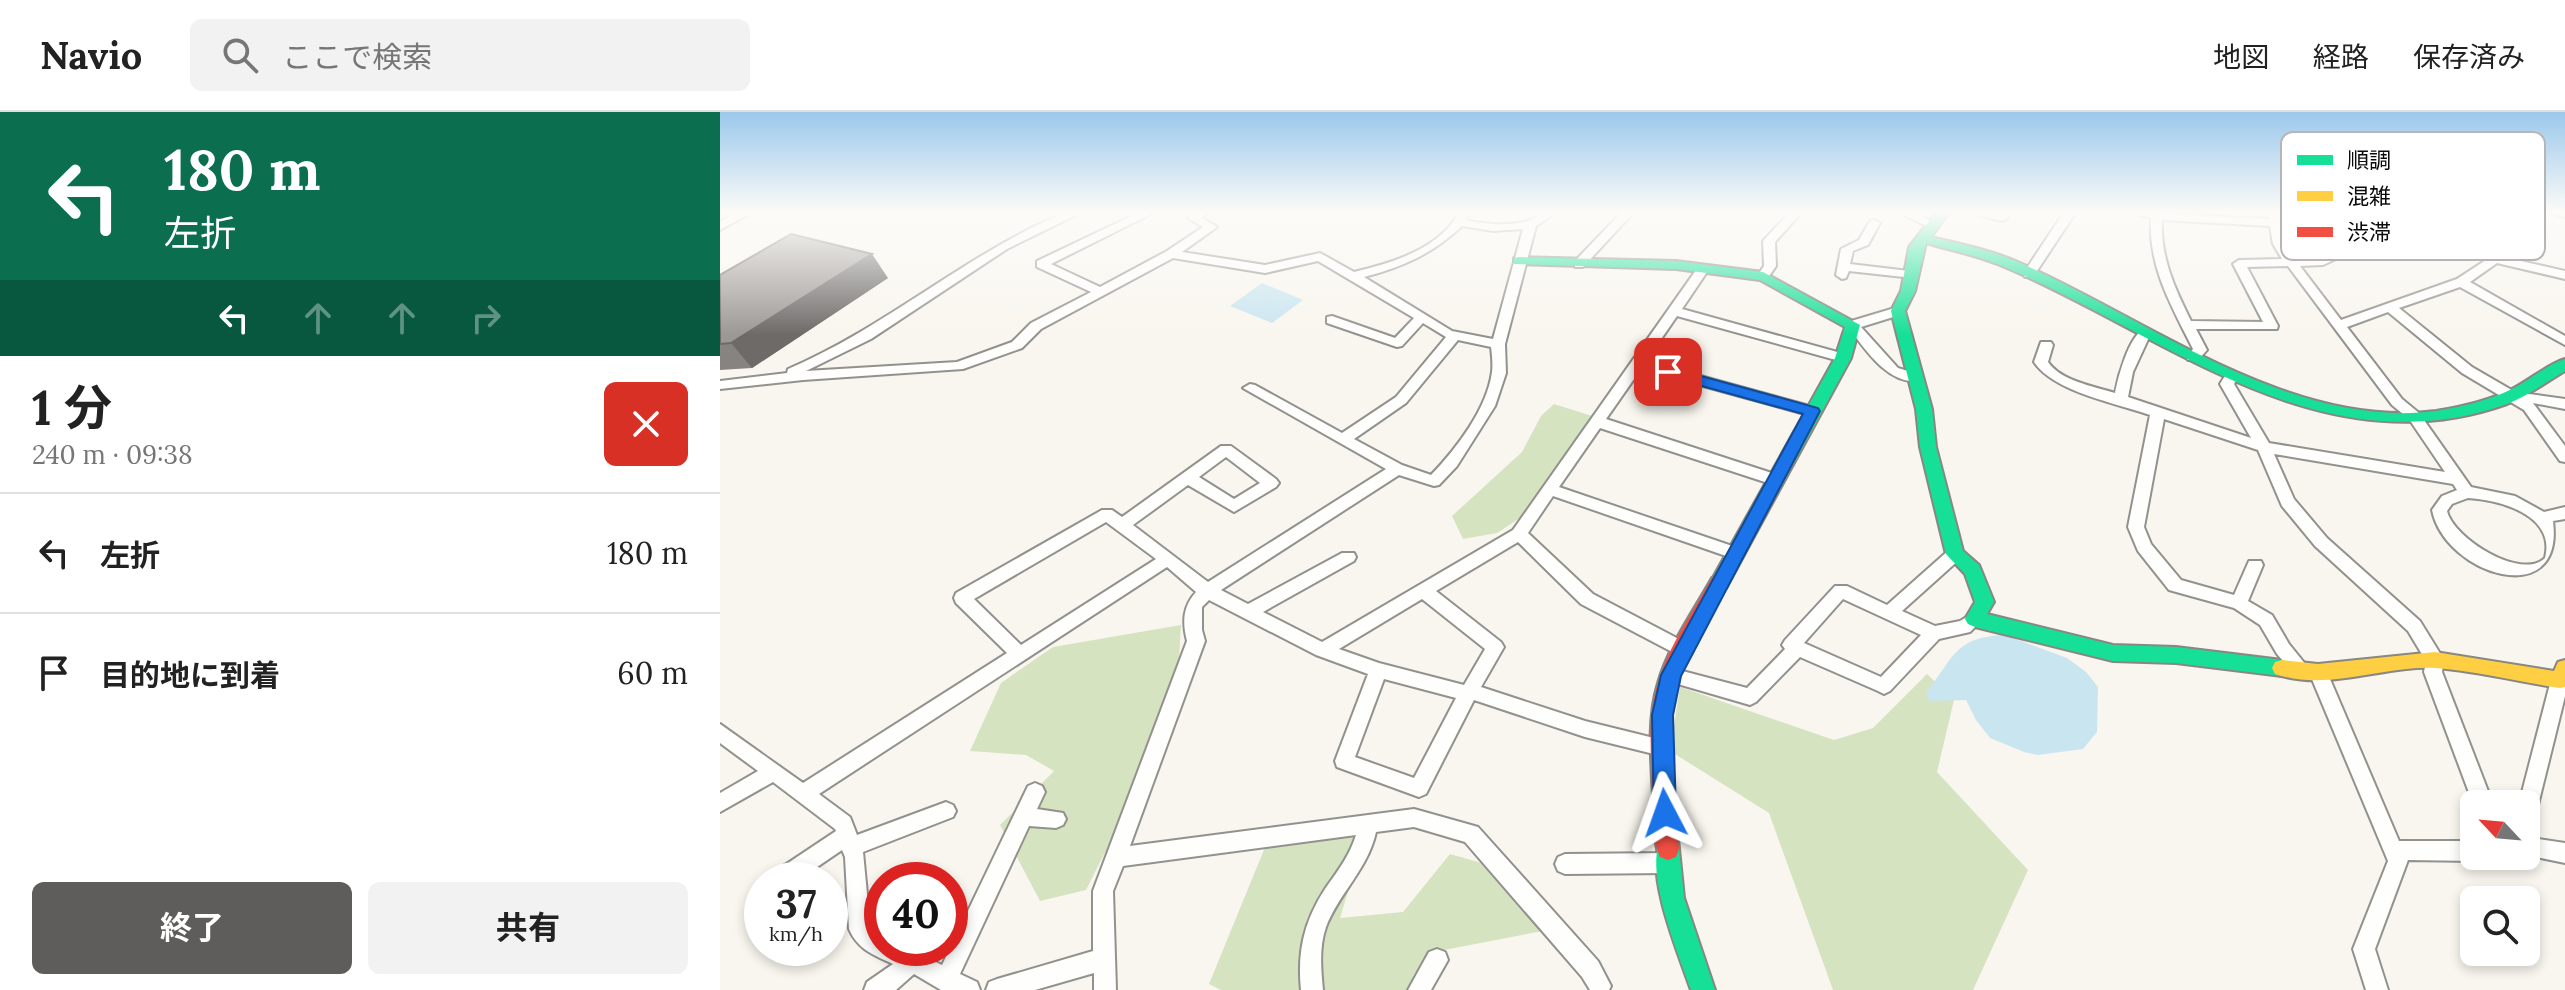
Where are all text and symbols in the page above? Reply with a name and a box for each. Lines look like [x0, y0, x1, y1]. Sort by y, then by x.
search box [190, 19, 750, 91]
text: Navio [40, 31, 142, 79]
icon: search [218, 33, 262, 77]
text: ここで検索 [282, 38, 432, 76]
text: 地図 [2213, 39, 2269, 75]
text: 経路 [2313, 39, 2369, 75]
text: 保存済み [2413, 39, 2525, 75]
legend [2281, 132, 2545, 260]
text: 180 m [164, 134, 321, 205]
icon: left [32, 144, 136, 248]
text: 順調 [2347, 146, 2391, 174]
text: 混雑 [2347, 182, 2391, 210]
text: 左折 [164, 210, 236, 256]
text: 渋滞 [2347, 218, 2391, 246]
icon: left [212, 296, 256, 340]
icon: ahead [296, 296, 340, 340]
icon: ahead [380, 296, 424, 340]
icon: right [464, 296, 508, 340]
pin [1634, 338, 1702, 406]
icon: arrive [1646, 350, 1690, 394]
text: 1 分 [32, 377, 112, 438]
button: close [604, 382, 688, 466]
text: 240 m · 09:38 [32, 438, 193, 471]
icon: left [32, 531, 76, 575]
text: 180 m [607, 534, 688, 572]
text: 左折 [100, 536, 160, 574]
icon: arrive [32, 651, 76, 695]
text: 60 m [617, 654, 688, 692]
text: 目的地に到着 [100, 656, 280, 694]
position arrow [1623, 771, 1707, 855]
north arrow [2460, 790, 2540, 870]
map controls [2460, 790, 2540, 966]
speed limit sign: 40 [864, 862, 968, 966]
text: 37 [775, 878, 817, 929]
button: 終了 [32, 882, 352, 974]
button: 共有 [368, 882, 688, 974]
button: search [2460, 886, 2540, 966]
text: km/h [769, 921, 823, 946]

